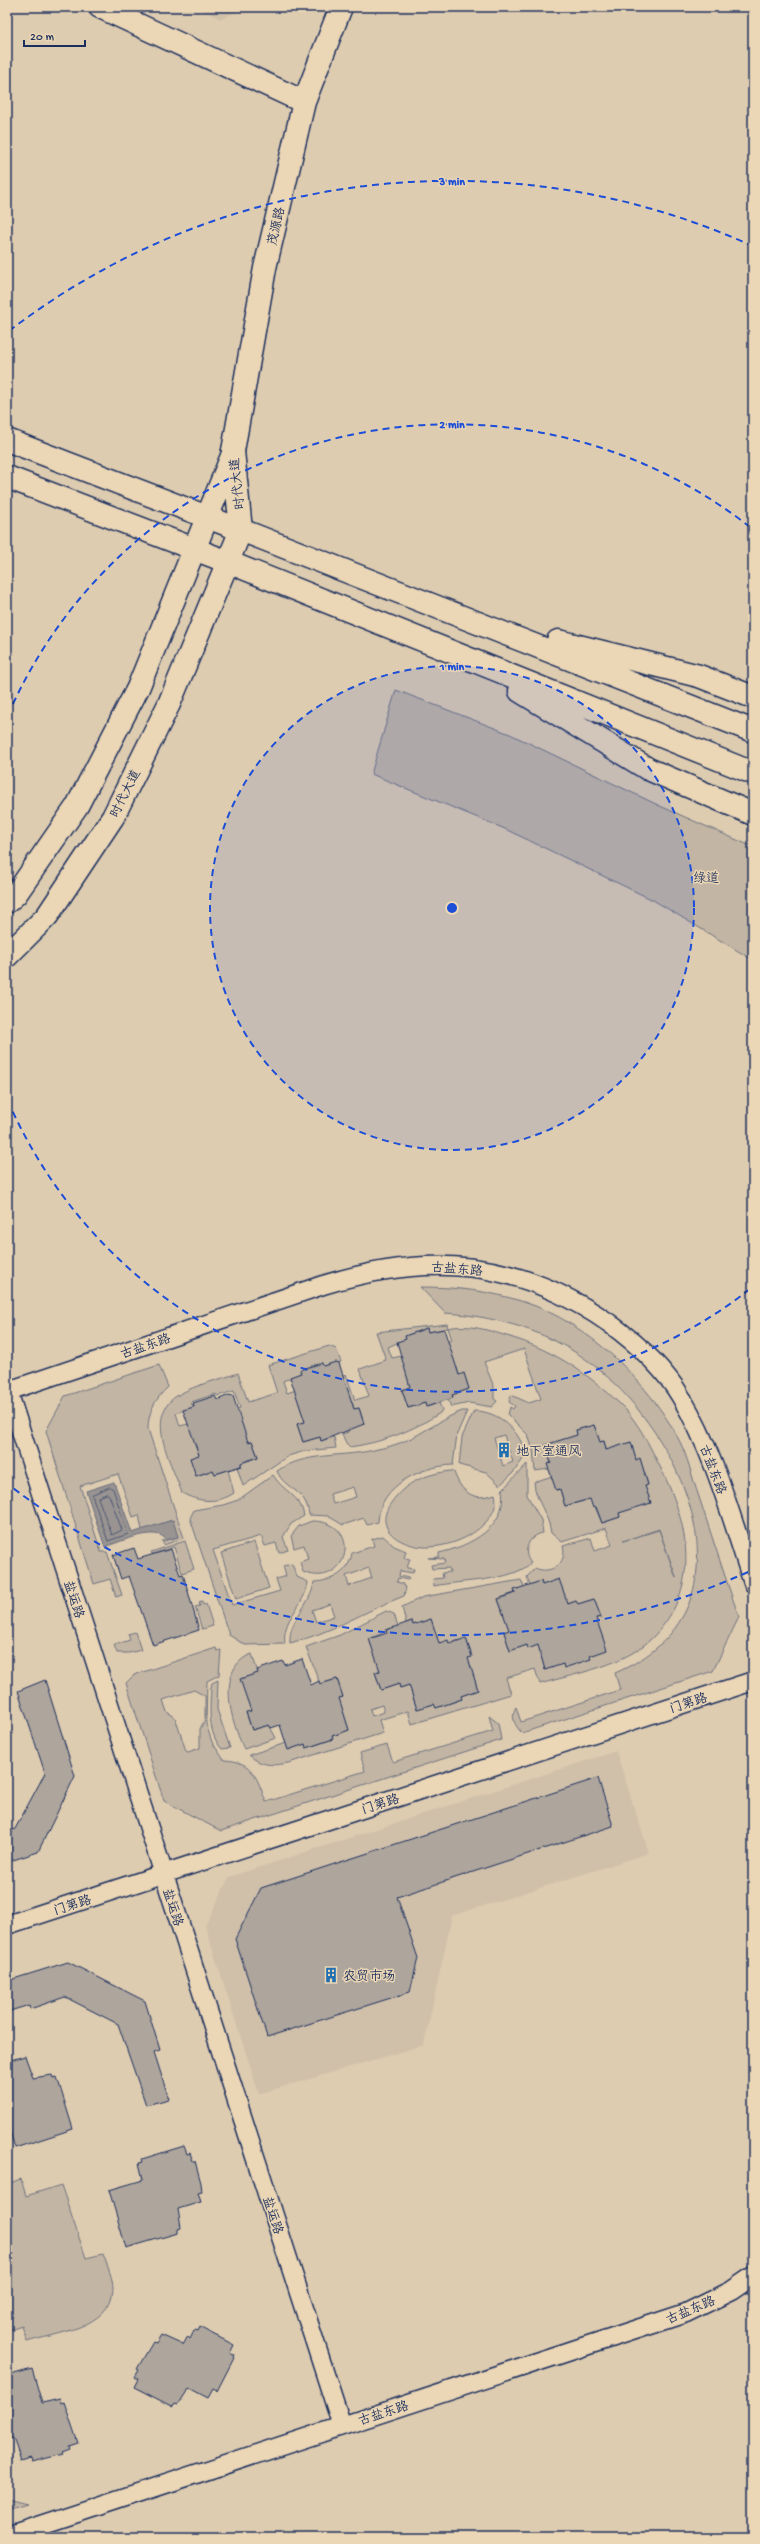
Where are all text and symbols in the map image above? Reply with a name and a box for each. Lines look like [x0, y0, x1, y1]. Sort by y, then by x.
scale bar [24, 22, 85, 48]
text: 20 m [30, 31, 55, 45]
text: 3 min [438, 176, 465, 190]
street label: 茂源路 [265, 206, 289, 247]
text: 2 min [439, 419, 465, 433]
street label: 时代大道 [227, 457, 249, 510]
text: 1 min [439, 661, 465, 675]
street label: 时代大道 [107, 767, 145, 821]
park label: 绿道 [693, 871, 719, 887]
centre of rings [445, 901, 459, 915]
street label: 古盐东路 [430, 1259, 484, 1280]
street label: 古盐东路 [118, 1330, 173, 1363]
building icon: 地下室通风 [495, 1441, 513, 1459]
street label: 古盐东路 [695, 1442, 730, 1497]
place label: 地下室通风 [516, 1444, 581, 1460]
street label: 盐运路 [59, 1578, 88, 1621]
street label: 门第路 [668, 1690, 710, 1718]
street label: 门第路 [360, 1791, 402, 1819]
street label: 盐运路 [158, 1886, 187, 1929]
street label: 门第路 [52, 1892, 94, 1920]
building icon: 农贸市场 [322, 1966, 340, 1984]
place label: 农贸市场 [343, 1969, 395, 1985]
street label: 盐运路 [258, 2194, 287, 2237]
street label: 古盐东路 [663, 2292, 718, 2328]
street label: 古盐东路 [356, 2397, 411, 2430]

